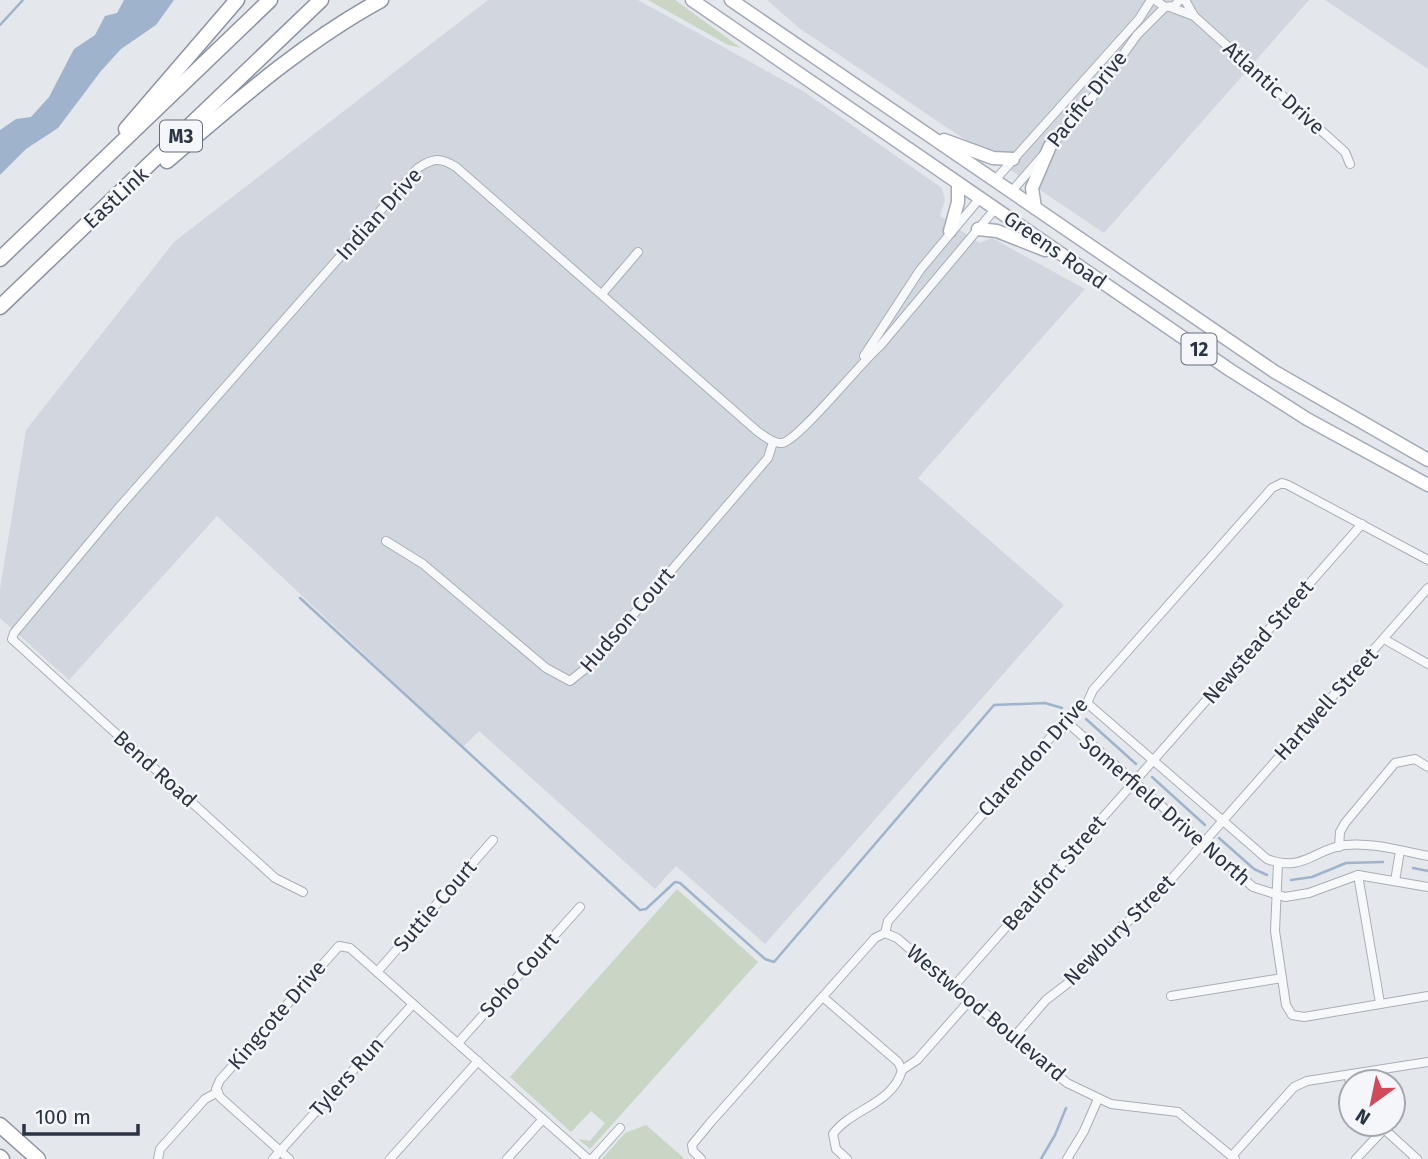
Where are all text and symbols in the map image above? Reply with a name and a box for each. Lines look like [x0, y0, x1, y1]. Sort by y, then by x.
street label: Atlantic Drive [1218, 36, 1330, 140]
street label: Pacific Drive [1041, 46, 1133, 152]
road number: M3 [160, 120, 202, 152]
street label: EastLink [78, 161, 154, 234]
street label: Indian Drive [331, 162, 427, 266]
street label: Greens Road [999, 205, 1111, 295]
road number: 12 [1182, 334, 1216, 364]
street label: Hudson Court [574, 562, 680, 678]
street label: Newstead Street [1197, 574, 1319, 709]
street label: Hartwell Street [1269, 642, 1384, 766]
street label: Clarendon Drive [972, 692, 1094, 822]
street label: Bend Road [108, 725, 202, 813]
street label: Somerfield Drive North [1074, 729, 1256, 891]
street label: Beaufort Street [997, 809, 1112, 936]
street label: Suttie Court [388, 854, 482, 957]
street label: Newbury Street [1058, 869, 1180, 991]
street label: Soho Court [474, 927, 564, 1023]
street label: Westwood Boulevard [901, 939, 1071, 1087]
street label: Kingcote Drive [222, 955, 332, 1075]
street label: Tylers Run [304, 1032, 390, 1122]
north arrow [1337, 1068, 1407, 1138]
scale bar [24, 1092, 138, 1136]
text: 100 m [35, 1104, 91, 1130]
text: N [1351, 1104, 1375, 1130]

